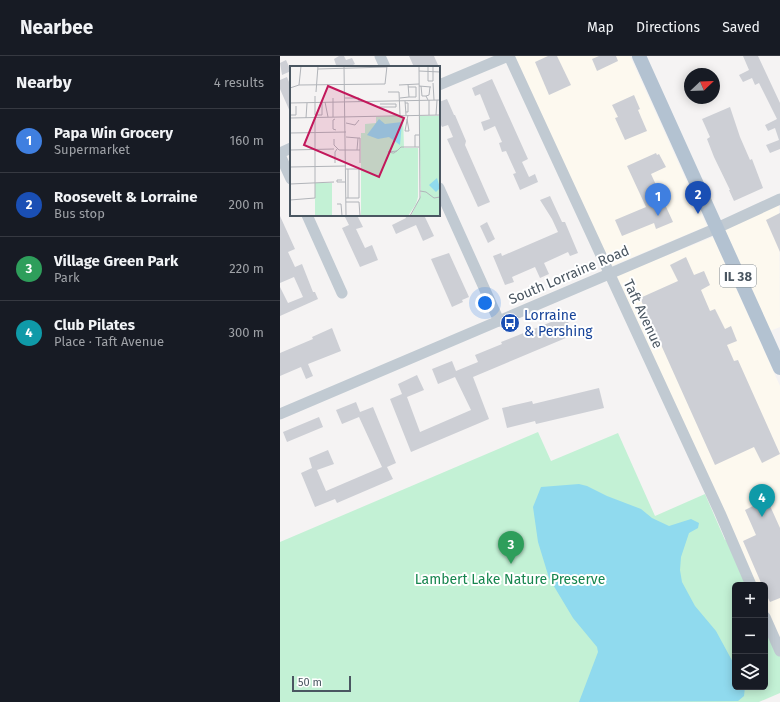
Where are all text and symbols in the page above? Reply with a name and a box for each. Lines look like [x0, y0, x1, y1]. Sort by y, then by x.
text: Nearbee [20, 16, 93, 39]
text: Map [587, 19, 614, 36]
text: Directions [636, 19, 700, 36]
text: Saved [722, 19, 760, 36]
inset map [290, 66, 440, 216]
north arrow [684, 68, 720, 104]
text: Nearby [16, 72, 71, 93]
text: 4 results [214, 75, 264, 90]
text: Papa Win Grocery [54, 124, 173, 142]
text: 1 [26, 133, 32, 148]
text: 160 m [230, 133, 264, 148]
text: Supermarket [54, 142, 130, 157]
pin: 2 [685, 181, 711, 214]
pin: 1 [645, 183, 671, 216]
text: Roosevelt & Lorraine [54, 188, 198, 206]
text: 2 [26, 197, 32, 212]
text: 200 m [228, 197, 264, 212]
text: Bus stop [54, 206, 105, 221]
street label: South Lorraine Road [506, 242, 632, 308]
text: Village Green Park [54, 252, 178, 270]
text: 3 [26, 261, 32, 276]
text: 220 m [229, 261, 264, 276]
road number: IL 38 [720, 265, 756, 287]
text: Park [54, 270, 80, 285]
street label: Taft Avenue [620, 277, 666, 351]
your location [475, 293, 495, 313]
place label: Lorraine & Pershing [524, 307, 593, 340]
bus stop icon: Lorraine & Pershing [499, 312, 521, 334]
text: Club Pilates [54, 316, 135, 334]
text: 4 [25, 325, 33, 340]
text: 300 m [228, 325, 264, 340]
text: Place · Taft Avenue [54, 334, 164, 349]
pin: 4 [749, 484, 775, 517]
pin: 3 [498, 531, 524, 564]
park label: Lambert Lake Nature Preserve [415, 571, 605, 588]
map controls [732, 582, 768, 690]
button: + [732, 582, 768, 618]
button: − [732, 618, 768, 654]
button: layers [732, 654, 768, 690]
scale bar [292, 674, 351, 693]
text: 50 m [298, 676, 322, 689]

